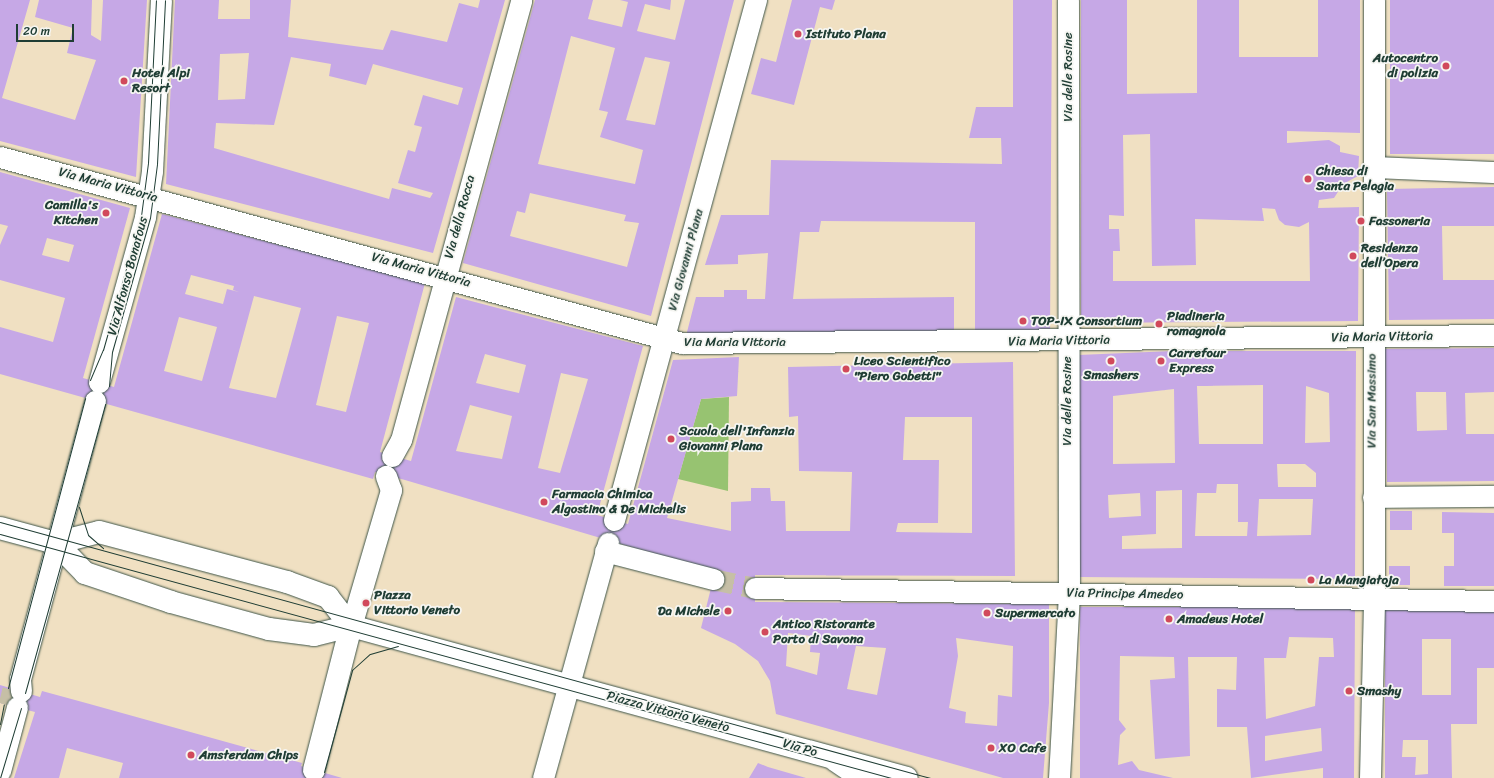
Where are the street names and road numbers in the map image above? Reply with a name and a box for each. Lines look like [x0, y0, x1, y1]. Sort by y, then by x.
street label: Via delle Rosine [1060, 32, 1076, 122]
street label: Via Maria Vittoria [57, 164, 159, 206]
street label: Via della Rocca [441, 173, 479, 261]
street label: Via Giovanni Plana [665, 207, 707, 313]
street label: Via Alfonso Bonafous [105, 215, 151, 337]
street label: Via Maria Vittoria [370, 249, 472, 291]
street label: Via Maria Vittoria [1331, 328, 1433, 346]
street label: Via Maria Vittoria [1008, 332, 1110, 350]
street label: Via Maria Vittoria [684, 334, 786, 350]
street label: Via San Massimo [1364, 353, 1380, 449]
street label: Via delle Rosine [1059, 356, 1075, 446]
street label: Via Principe Amedeo [1066, 585, 1184, 603]
street label: Piazza Vittorio Veneto [605, 688, 731, 736]
street label: Via Po [781, 736, 819, 760]

